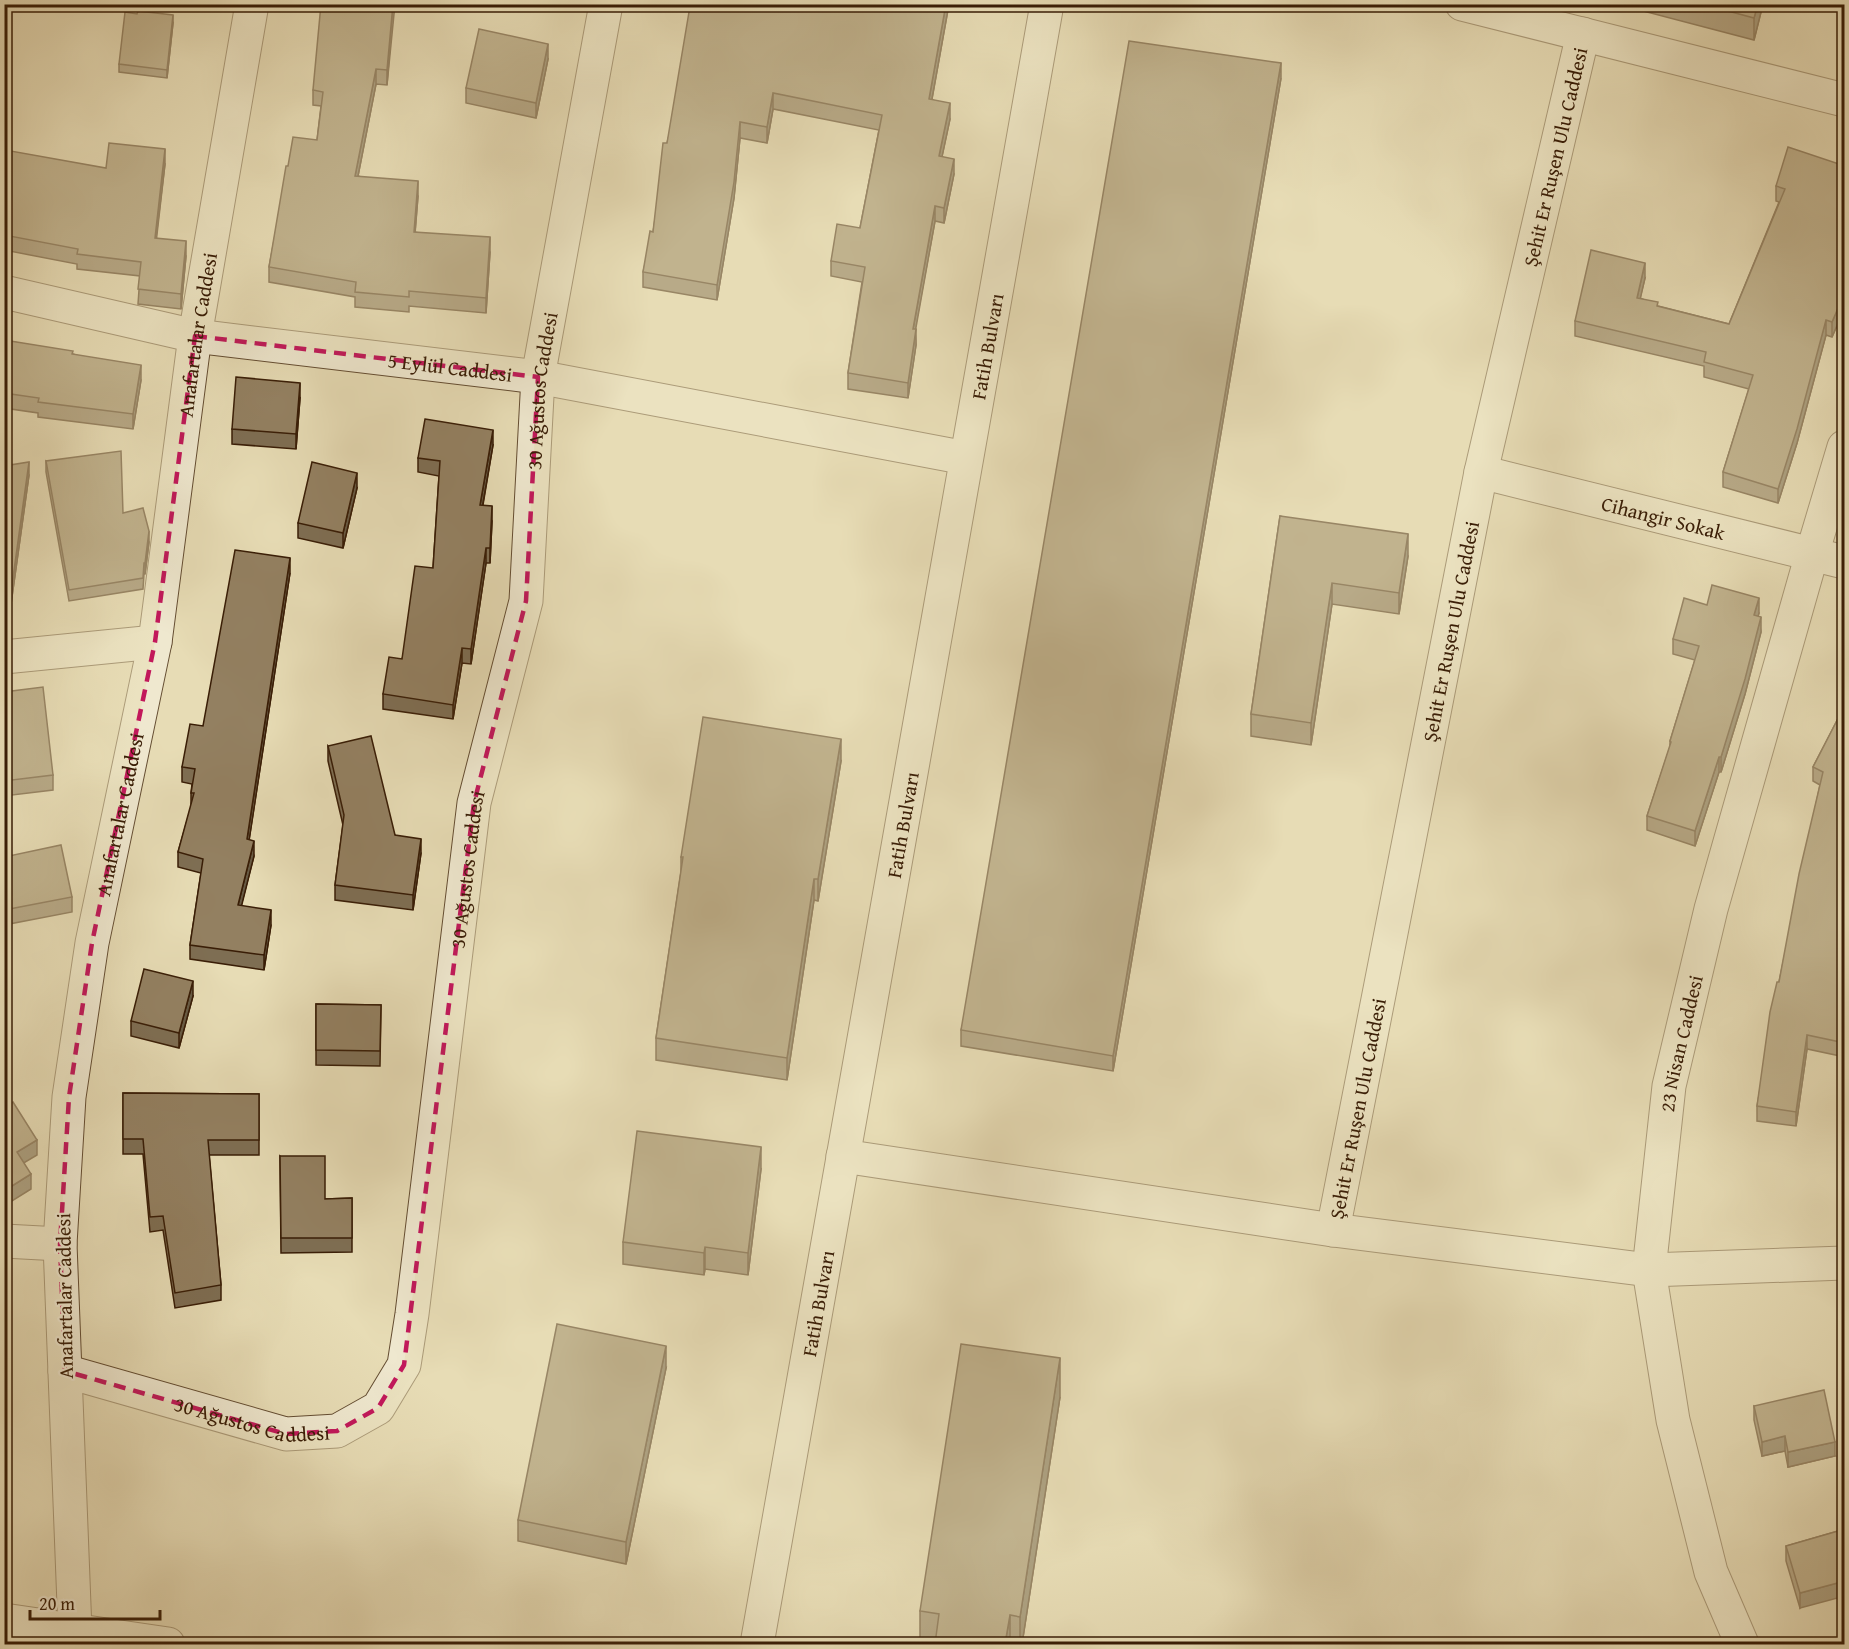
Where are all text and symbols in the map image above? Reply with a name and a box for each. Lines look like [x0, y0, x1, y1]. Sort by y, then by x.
street label: Şehit Er Ruşen Ulu Caddesi [1515, 44, 1594, 269]
street label: Anafartalar Caddesi [170, 250, 224, 419]
street label: Fatih Bulvarı [963, 290, 1010, 402]
street label: 30 Ağustos Caddesi [519, 309, 564, 471]
street label: 5 Eylül Caddesi [386, 345, 514, 388]
street label: Cihangir Sokak [1599, 488, 1729, 547]
street label: Şehit Er Ruşen Ulu Caddesi [1414, 518, 1486, 744]
street label: Anafartalar Caddesi [88, 730, 150, 898]
street label: Fatih Bulvarı [878, 769, 926, 880]
street label: 30 Ağustos Caddesi [442, 787, 491, 950]
street label: 23 Nisan Caddesi [1652, 971, 1710, 1114]
street label: Şehit Er Ruşen Ulu Caddesi [1321, 995, 1393, 1221]
street label: Anafartalar Caddesi [48, 1212, 80, 1379]
street label: Fatih Bulvarı [794, 1247, 841, 1359]
street label: 30 Ağustos Caddesi [171, 1388, 331, 1449]
scale bar [30, 1583, 160, 1621]
text: 20 m [39, 1590, 75, 1617]

